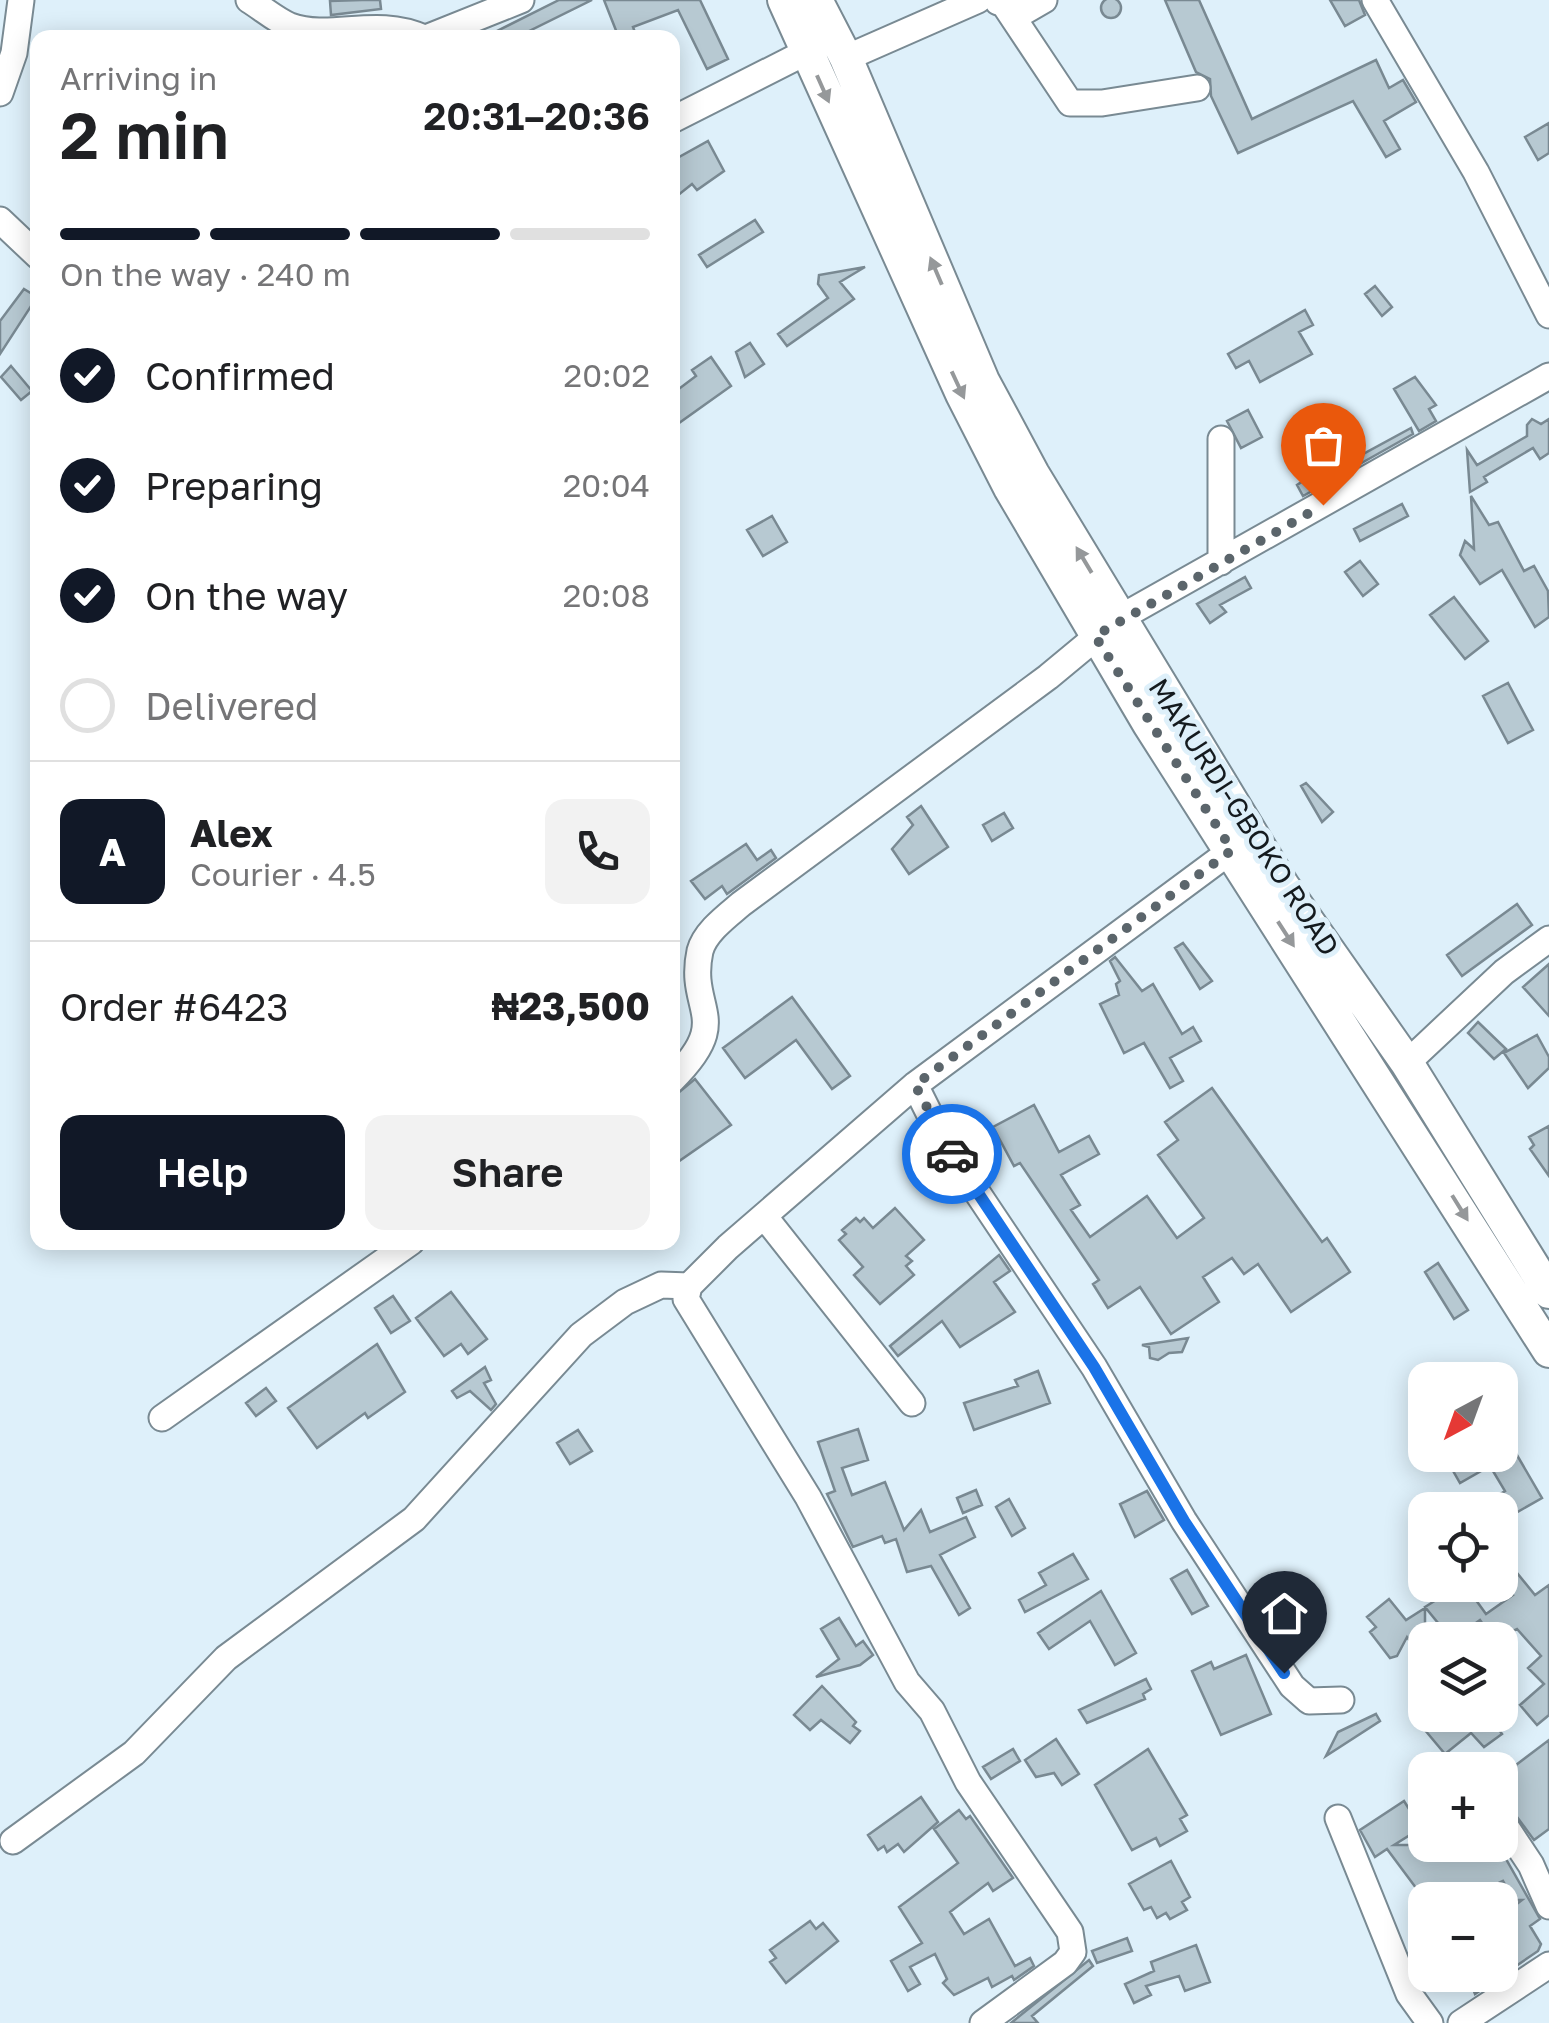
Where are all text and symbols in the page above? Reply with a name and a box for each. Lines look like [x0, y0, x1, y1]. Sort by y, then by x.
text: Arriving in [60, 59, 217, 97]
one-way arrow [815, 75, 832, 104]
text: 20:31–20:36 [423, 93, 650, 138]
text: 2 min [60, 95, 229, 173]
text: On the way · 240 m [60, 255, 351, 293]
one-way arrow [928, 256, 944, 286]
icon: check [60, 348, 115, 403]
text: Confirmed [145, 353, 335, 398]
text: 20:02 [564, 356, 650, 394]
one-way arrow [950, 371, 967, 400]
pin [1281, 403, 1366, 506]
icon: bag [1296, 418, 1351, 473]
icon: check [60, 458, 115, 513]
text: Preparing [145, 463, 323, 508]
text: 20:04 [563, 466, 650, 504]
one-way arrow [1076, 546, 1093, 574]
icon: check [60, 568, 115, 623]
text: On the way [145, 573, 348, 618]
text: 20:08 [563, 576, 650, 614]
street label: MAKURDI-GBOKO ROAD [1142, 672, 1346, 961]
text: Delivered [145, 683, 318, 728]
button: phone [545, 799, 650, 904]
text: Alex [190, 810, 273, 855]
text: A [99, 829, 126, 874]
text: Courier · 4.5 [190, 855, 376, 893]
one-way arrow [1276, 920, 1294, 948]
text: ₦23,500 [491, 983, 650, 1028]
text: Order #6423 [60, 984, 289, 1029]
courier [902, 1104, 1002, 1204]
button: Help [60, 1115, 345, 1230]
button: Share [365, 1115, 650, 1230]
icon: car [925, 1127, 980, 1182]
one-way arrow [1451, 1195, 1469, 1222]
north arrow [1408, 1362, 1518, 1472]
map controls [1408, 1362, 1518, 1992]
button: locate [1408, 1492, 1518, 1602]
pin [1242, 1571, 1327, 1674]
icon: home [1257, 1586, 1312, 1641]
button: layers [1408, 1622, 1518, 1732]
button: + [1408, 1752, 1518, 1862]
button: − [1408, 1882, 1518, 1992]

